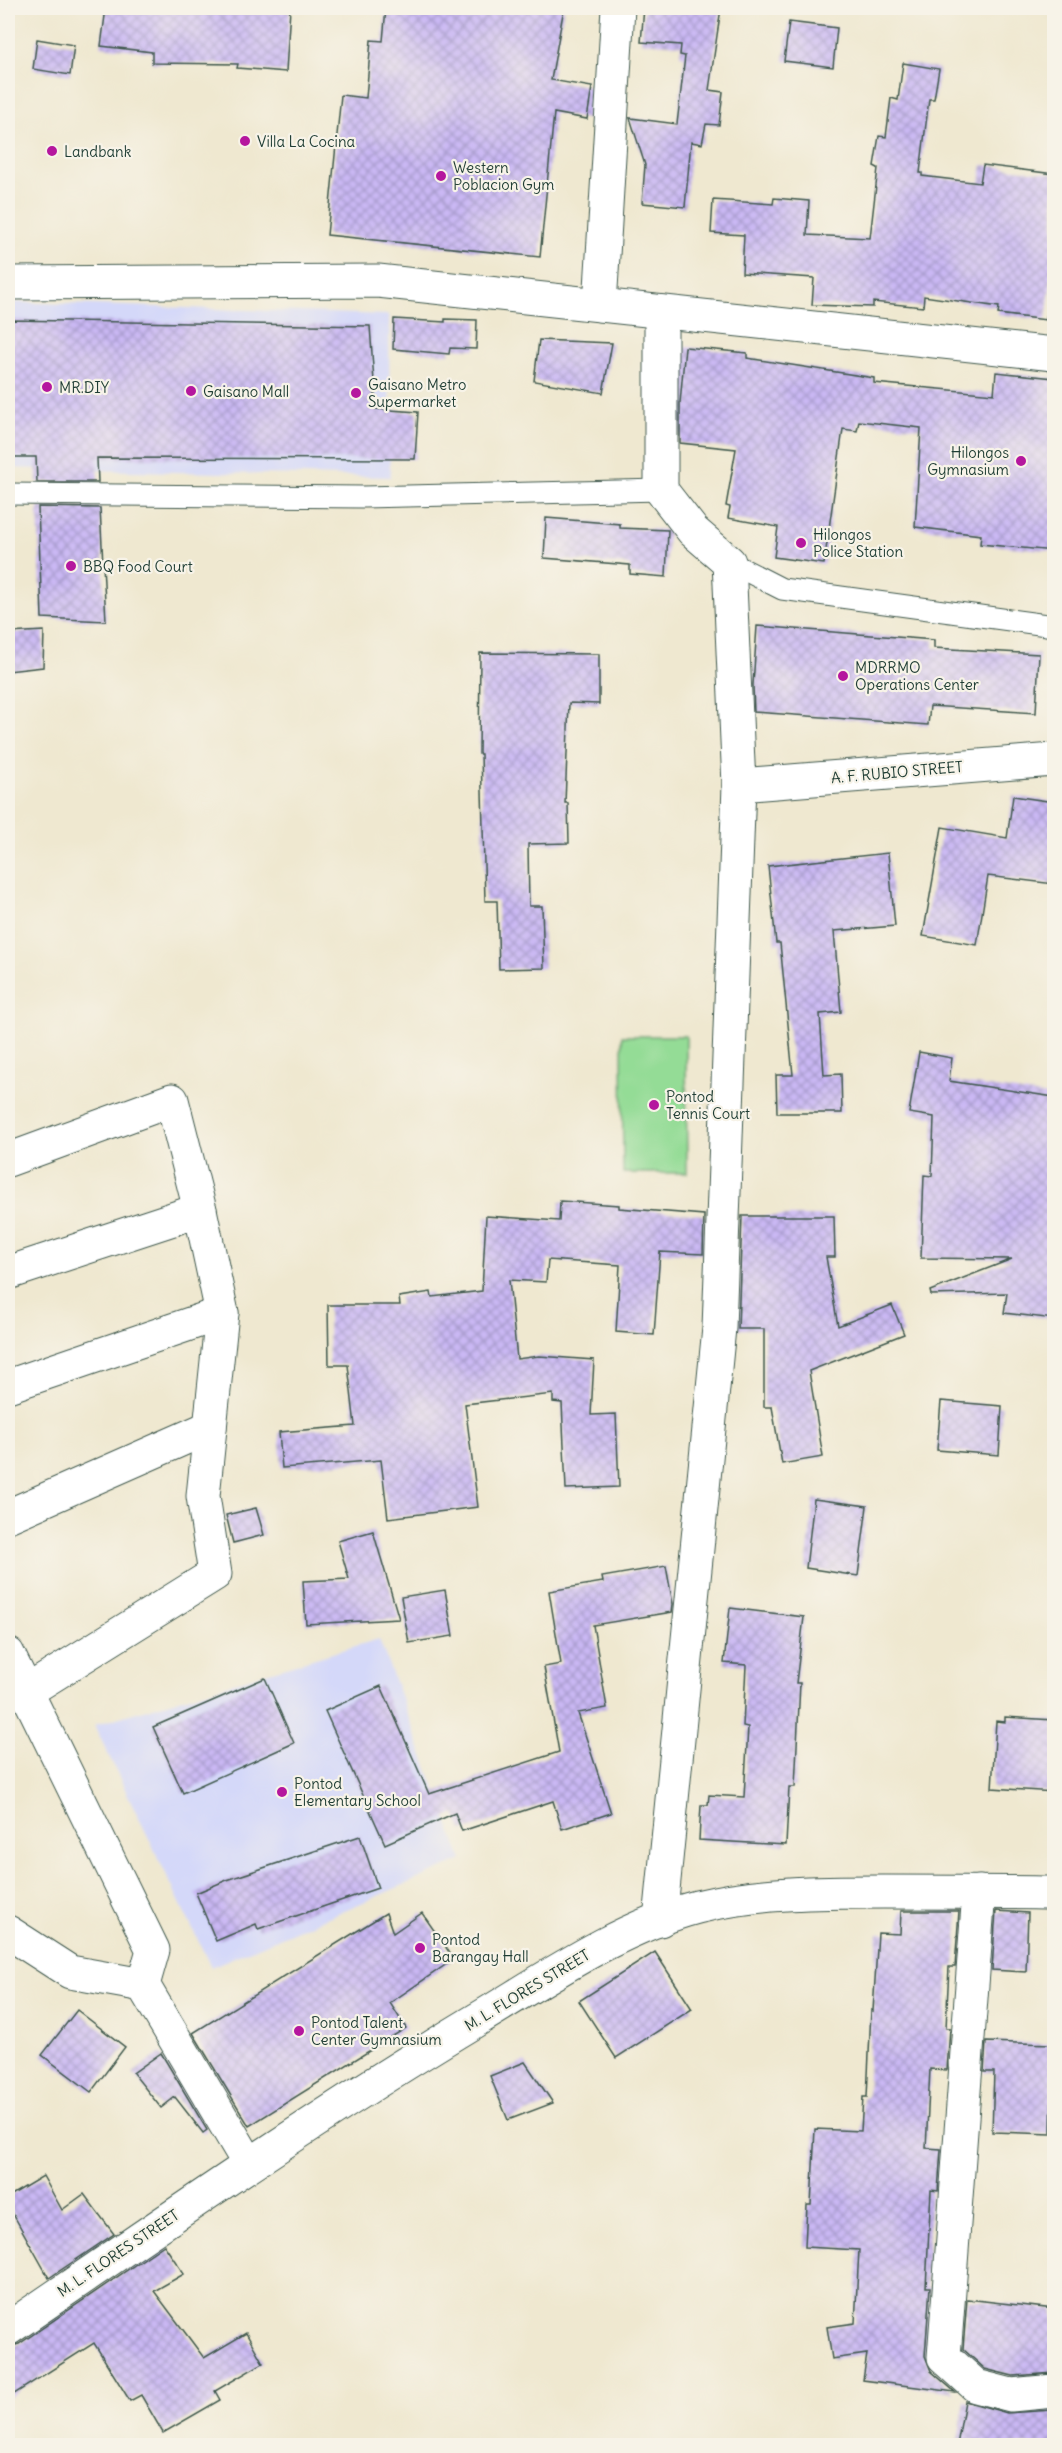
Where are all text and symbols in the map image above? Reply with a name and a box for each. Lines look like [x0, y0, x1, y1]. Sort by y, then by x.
place label: Villa La Cocina [257, 132, 356, 151]
marker: Villa La Cocina [238, 134, 252, 148]
place label: Landbank [64, 142, 132, 161]
marker: Landbank [45, 144, 59, 158]
place label: Western Poblacion Gym [453, 158, 554, 194]
marker: Western Poblacion Gym [434, 169, 448, 183]
place label: Gaisano Metro Supermarket [368, 375, 466, 411]
place label: MR.DIY [59, 378, 110, 397]
marker: MR.DIY [40, 380, 54, 394]
place label: Gaisano Mall [203, 382, 289, 401]
marker: Gaisano Mall [184, 384, 198, 398]
marker: Gaisano Metro Supermarket [349, 386, 363, 400]
place label: Hilongos Gymnasium [927, 443, 1009, 479]
marker: Hilongos Gymnasium [1014, 454, 1028, 468]
place label: Hilongos Police Station [813, 525, 903, 561]
marker: Hilongos Police Station [794, 536, 808, 550]
place label: BBQ Food Court [83, 557, 193, 576]
marker: BBQ Food Court [64, 559, 78, 573]
place label: MDRRMO Operations Center [855, 658, 979, 694]
marker: MDRRMO Operations Center [836, 669, 850, 683]
street label: A. F. RUBIO STREET [830, 757, 964, 787]
place label: Pontod Tennis Court [666, 1087, 750, 1123]
marker: Pontod Tennis Court [647, 1098, 661, 1112]
place label: Pontod Elementary School [294, 1774, 421, 1810]
marker: Pontod Elementary School [275, 1785, 289, 1799]
place label: Pontod Barangay Hall [432, 1930, 529, 1966]
marker: Pontod Barangay Hall [413, 1941, 427, 1955]
street label: M. L. FLORES STREET [461, 1945, 593, 2035]
place label: Pontod Talent Center Gymnasium [311, 2013, 442, 2049]
marker: Pontod Talent Center Gymnasium [292, 2024, 306, 2038]
street label: M. L. FLORES STREET [54, 2205, 183, 2301]

